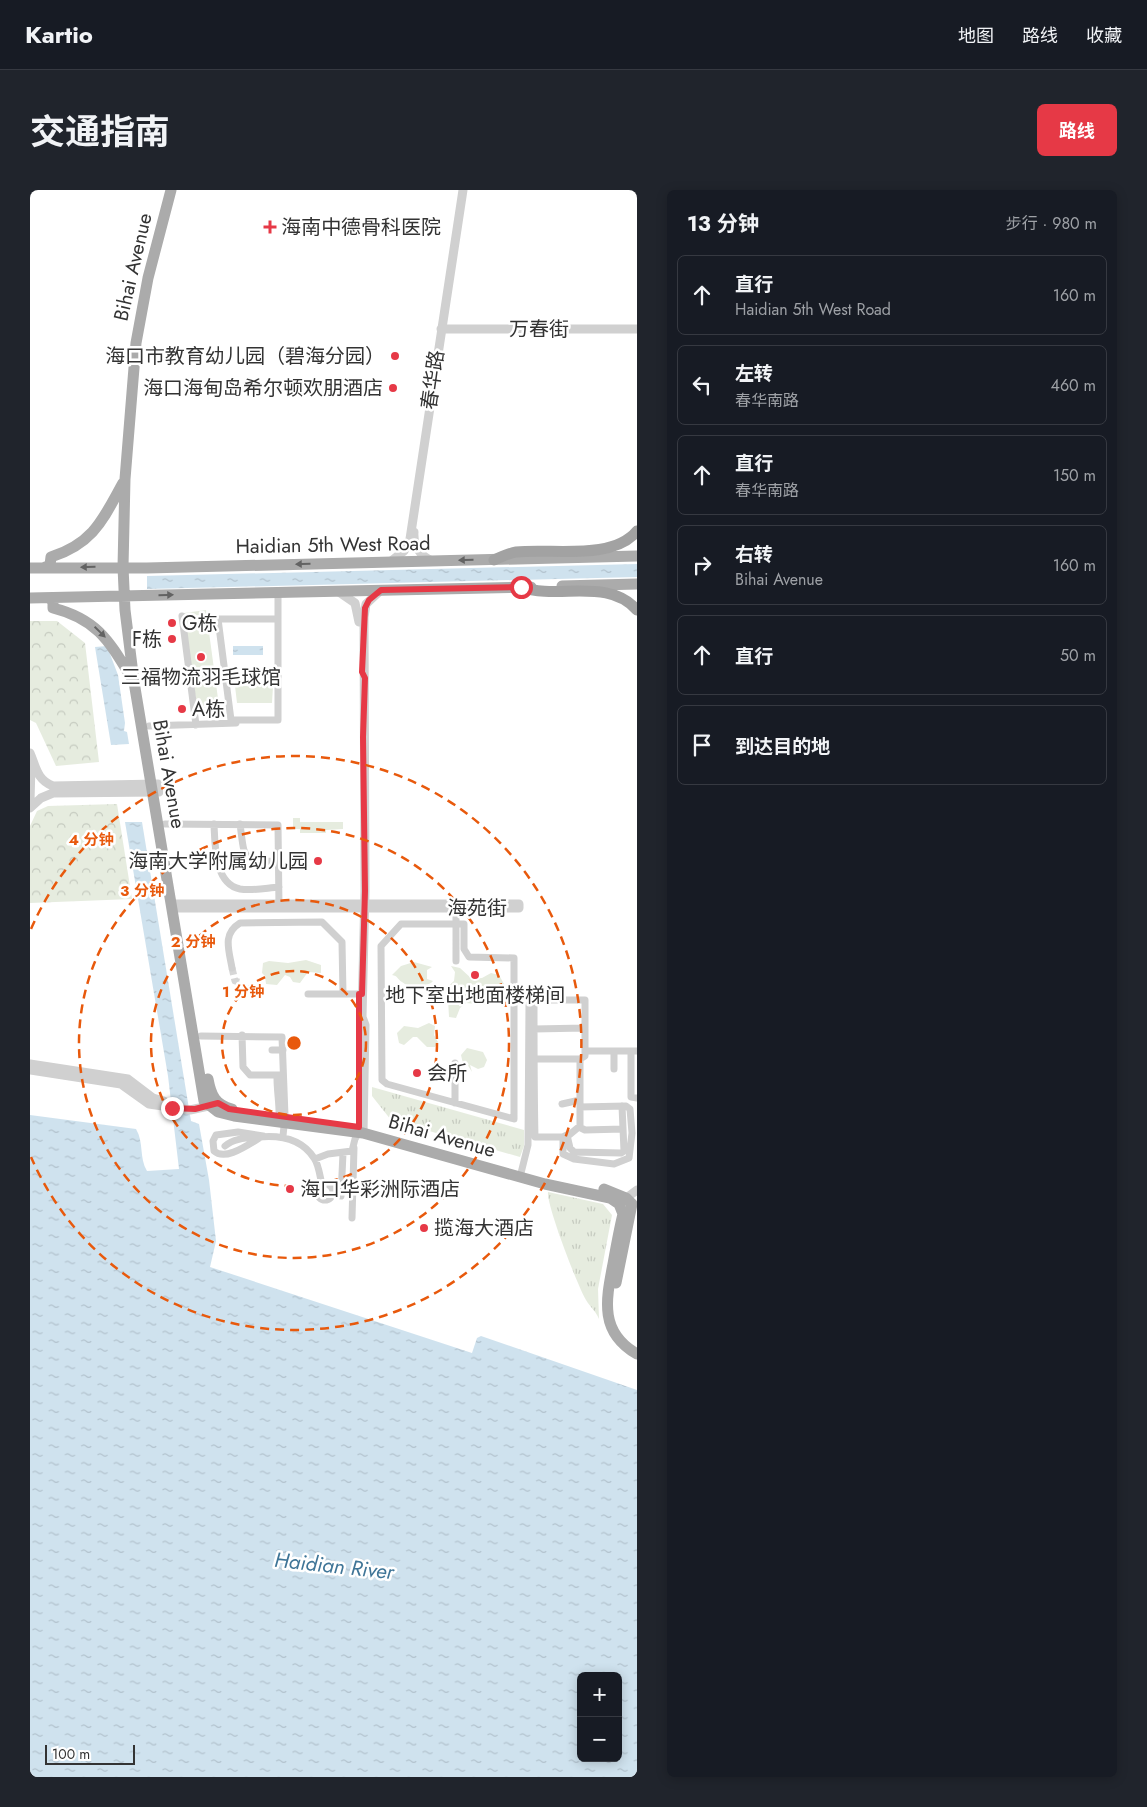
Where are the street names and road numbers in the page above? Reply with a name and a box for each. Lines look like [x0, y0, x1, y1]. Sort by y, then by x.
street label: Bihai Avenue [107, 210, 159, 324]
street label: 万春街 [509, 315, 569, 344]
street label: 春华路 [414, 348, 452, 412]
street label: Haidian 5th West Road [235, 529, 431, 561]
street label: Bihai Avenue [145, 717, 193, 831]
street label: 海苑街 [447, 894, 507, 923]
street label: Bihai Avenue [385, 1107, 499, 1165]

